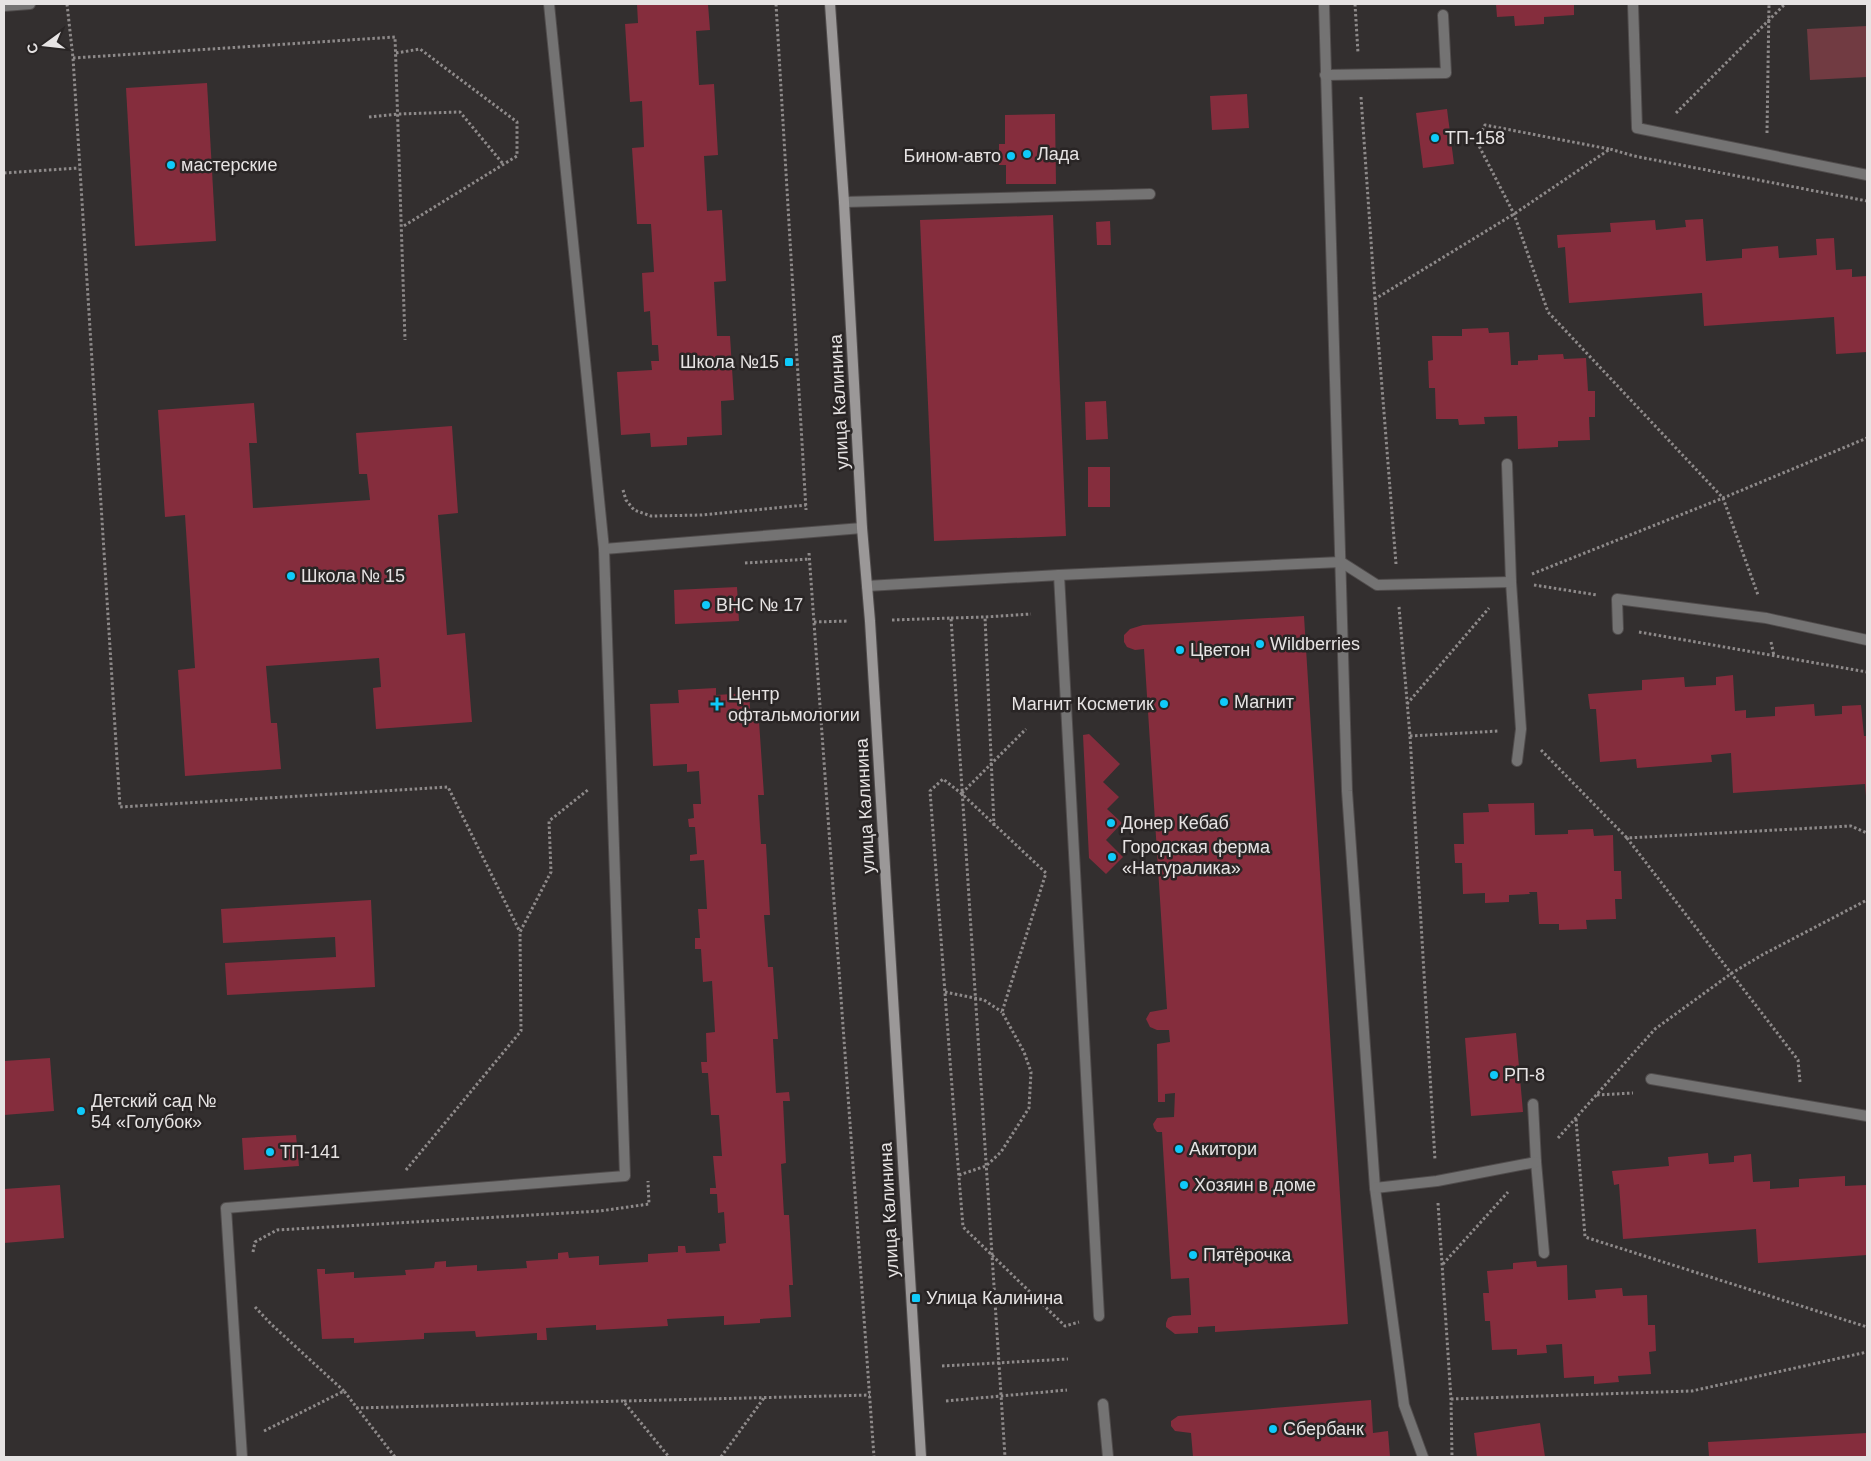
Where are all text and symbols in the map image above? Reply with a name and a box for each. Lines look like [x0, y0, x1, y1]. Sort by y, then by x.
north arrow [20, 20, 70, 70]
text: С [23, 41, 41, 55]
place label: ТП-158 [1445, 128, 1505, 148]
marker: ТП-158 [1429, 132, 1441, 144]
place label: Лада [1037, 144, 1080, 164]
place label: Бином-авто [904, 146, 1001, 166]
marker: Лада [1021, 148, 1033, 160]
marker: Бином-авто [1005, 150, 1017, 162]
place label: мастерские [181, 155, 277, 175]
marker: мастерские [165, 159, 177, 171]
street label: улица Калинина [825, 333, 853, 470]
place label: Школа №15 [680, 352, 779, 372]
marker: Школа №15 [783, 356, 795, 368]
place label: Школа № 15 [301, 566, 405, 586]
marker: Школа № 15 [285, 570, 297, 582]
place label: ВНС № 17 [716, 595, 803, 615]
marker: ВНС № 17 [700, 599, 712, 611]
place label: Wildberries [1270, 634, 1360, 654]
marker: Wildberries [1254, 638, 1266, 650]
place label: Цветон [1190, 640, 1250, 660]
marker: Цветон [1174, 644, 1186, 656]
place label: Центр офтальмологии [728, 684, 860, 725]
place label: Магнит [1234, 692, 1294, 712]
place label: Магнит Косметик [1012, 694, 1154, 714]
marker: Магнит [1218, 696, 1230, 708]
marker: Центр офтальмологии [710, 697, 724, 711]
marker: Магнит Косметик [1158, 698, 1170, 710]
street label: улица Калинина [851, 737, 879, 874]
place label: Донер Кебаб [1121, 813, 1229, 833]
marker: Донер Кебаб [1105, 817, 1117, 829]
place label: Городская ферма «Натуралика» [1122, 837, 1271, 878]
marker: Городская ферма «Натуралика» [1106, 851, 1118, 863]
place label: РП-8 [1504, 1065, 1545, 1085]
marker: РП-8 [1488, 1069, 1500, 1081]
place label: Детский сад № 54 «Голубок» [91, 1091, 216, 1132]
marker: Детский сад № 54 «Голубок» [75, 1105, 87, 1117]
place label: Акитори [1189, 1139, 1257, 1159]
street label: улица Калинина [875, 1141, 903, 1278]
place label: ТП-141 [280, 1142, 340, 1162]
marker: Акитори [1173, 1143, 1185, 1155]
marker: ТП-141 [264, 1146, 276, 1158]
place label: Хозяин в доме [1194, 1175, 1316, 1195]
marker: Хозяин в доме [1178, 1179, 1190, 1191]
place label: Пятёрочка [1203, 1245, 1292, 1265]
marker: Пятёрочка [1187, 1249, 1199, 1261]
place label: Улица Калинина [926, 1288, 1064, 1308]
marker: Улица Калинина [910, 1292, 922, 1304]
place label: Сбербанк [1283, 1419, 1364, 1439]
marker: Сбербанк [1267, 1423, 1279, 1435]

